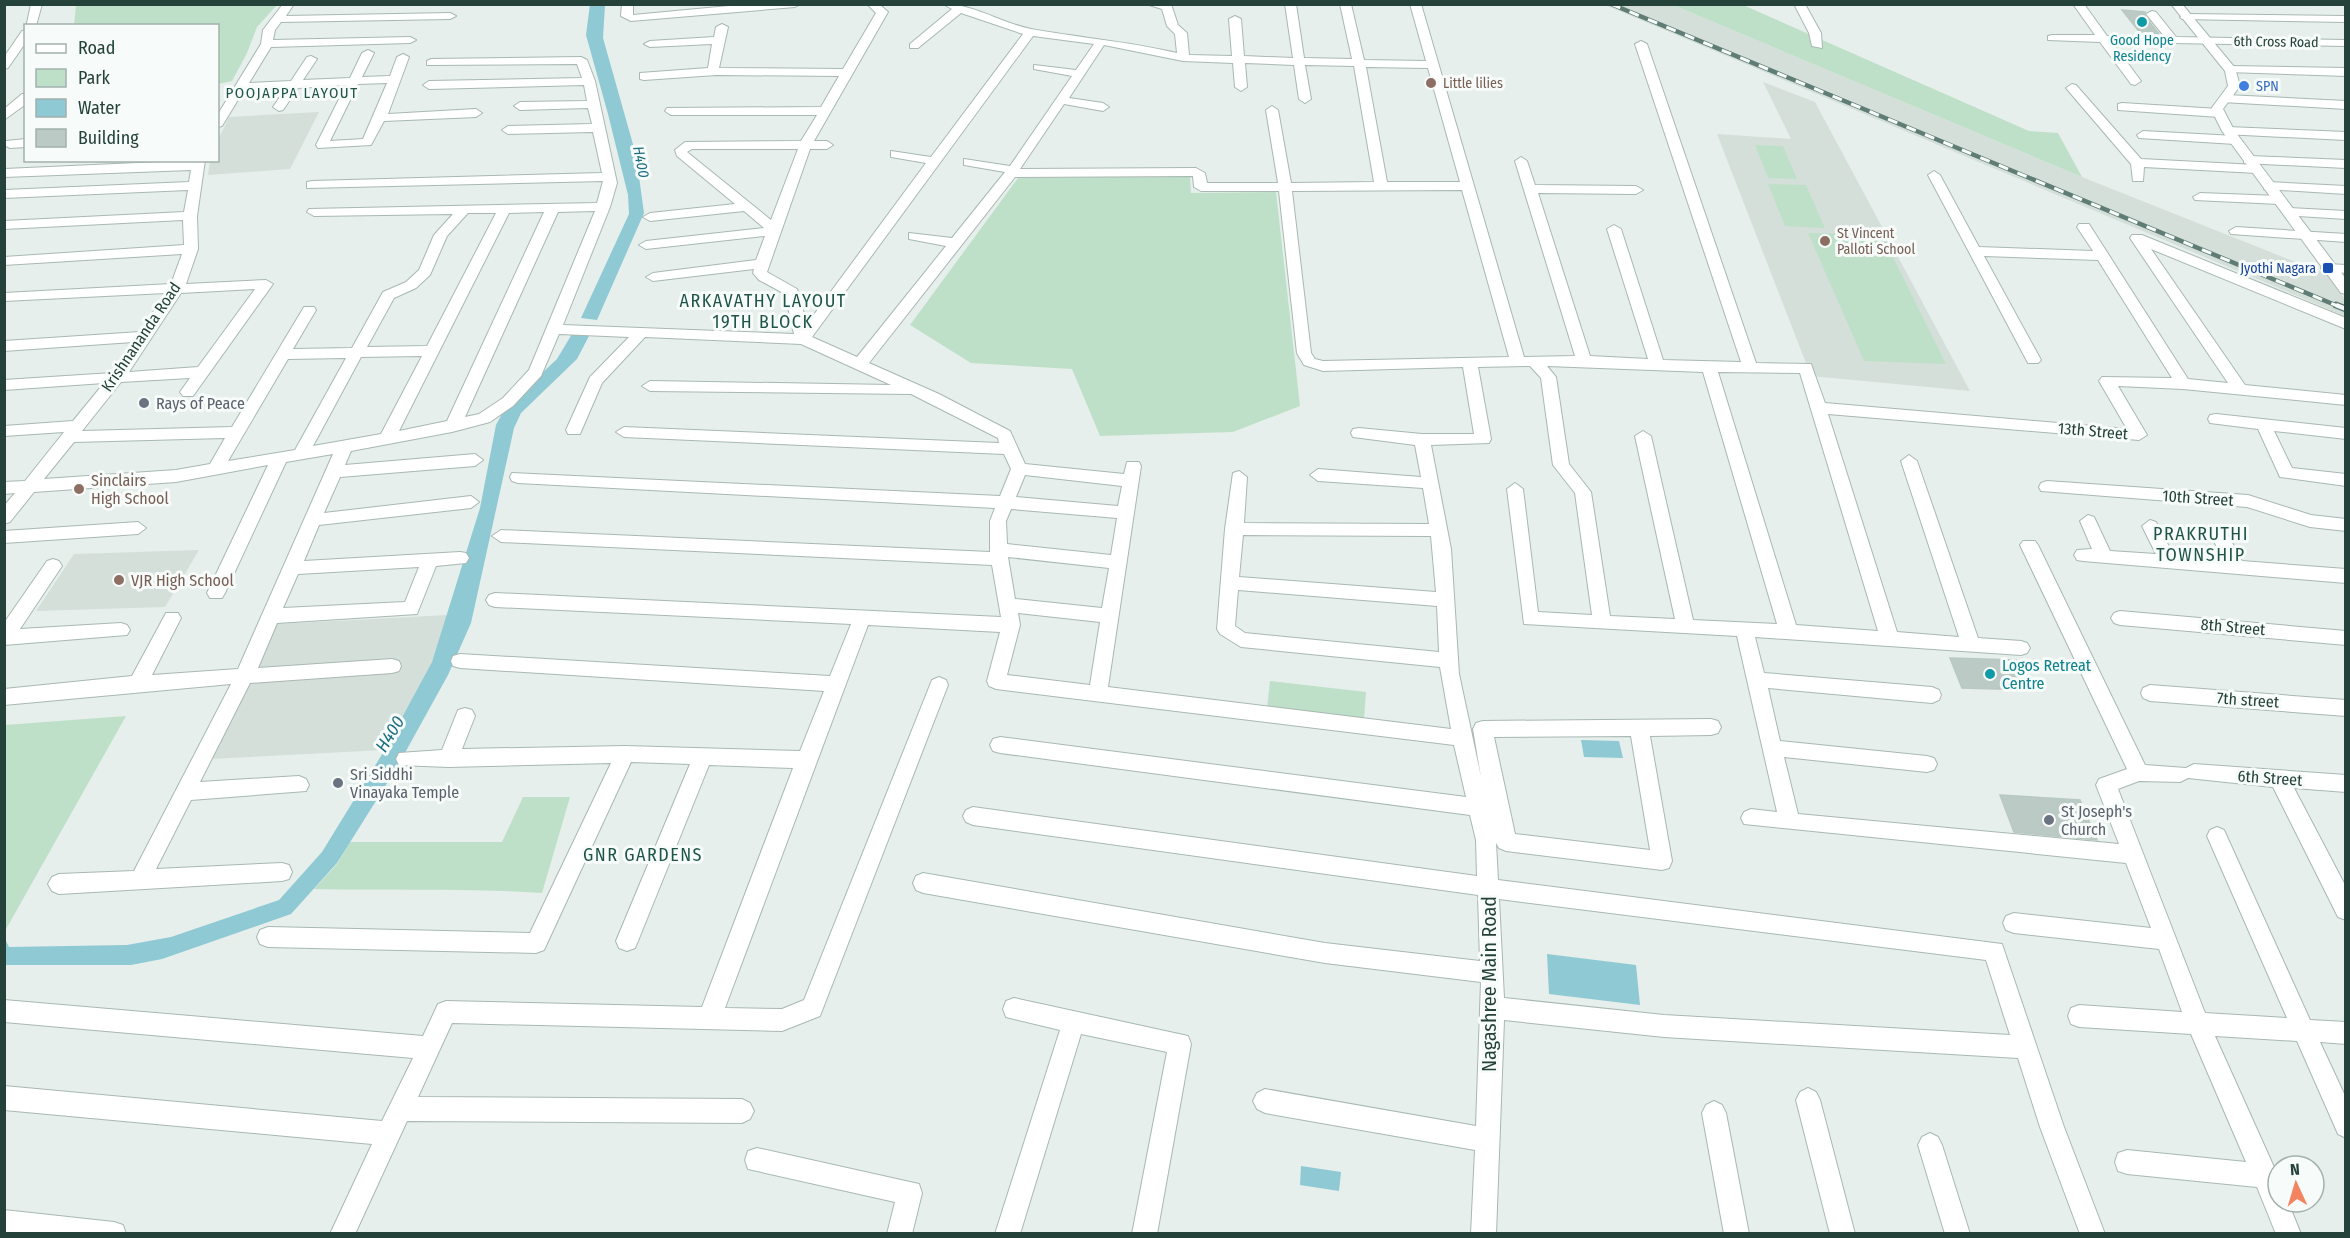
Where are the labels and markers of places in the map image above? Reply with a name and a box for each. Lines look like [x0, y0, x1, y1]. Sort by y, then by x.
marker: Good Hope Residency [2135, 15, 2149, 29]
place label: Good Hope Residency [2110, 32, 2174, 65]
place label: Little lilies [1443, 75, 1503, 92]
marker: Little lilies [1424, 76, 1438, 90]
place label: SPN [2256, 78, 2279, 95]
marker: SPN [2237, 79, 2251, 93]
place label: St Vincent Palloti School [1837, 225, 1915, 258]
marker: St Vincent Palloti School [1818, 234, 1832, 248]
place label: Jyothi Nagara [2240, 260, 2316, 277]
marker: Jyothi Nagara [2321, 261, 2335, 275]
place label: Rays of Peace [156, 394, 245, 413]
marker: Rays of Peace [137, 396, 151, 410]
place label: Sinclairs High School [91, 471, 169, 508]
marker: Sinclairs High School [72, 482, 86, 496]
place label: VJR High School [131, 571, 234, 590]
marker: VJR High School [112, 573, 126, 587]
place label: Logos Retreat Centre [2002, 656, 2092, 693]
marker: Logos Retreat Centre [1983, 667, 1997, 681]
place label: Sri Siddhi Vinayaka Temple [350, 765, 459, 802]
marker: Sri Siddhi Vinayaka Temple [331, 776, 345, 790]
place label: St Joseph's Church [2061, 802, 2132, 839]
marker: St Joseph's Church [2042, 813, 2056, 827]

